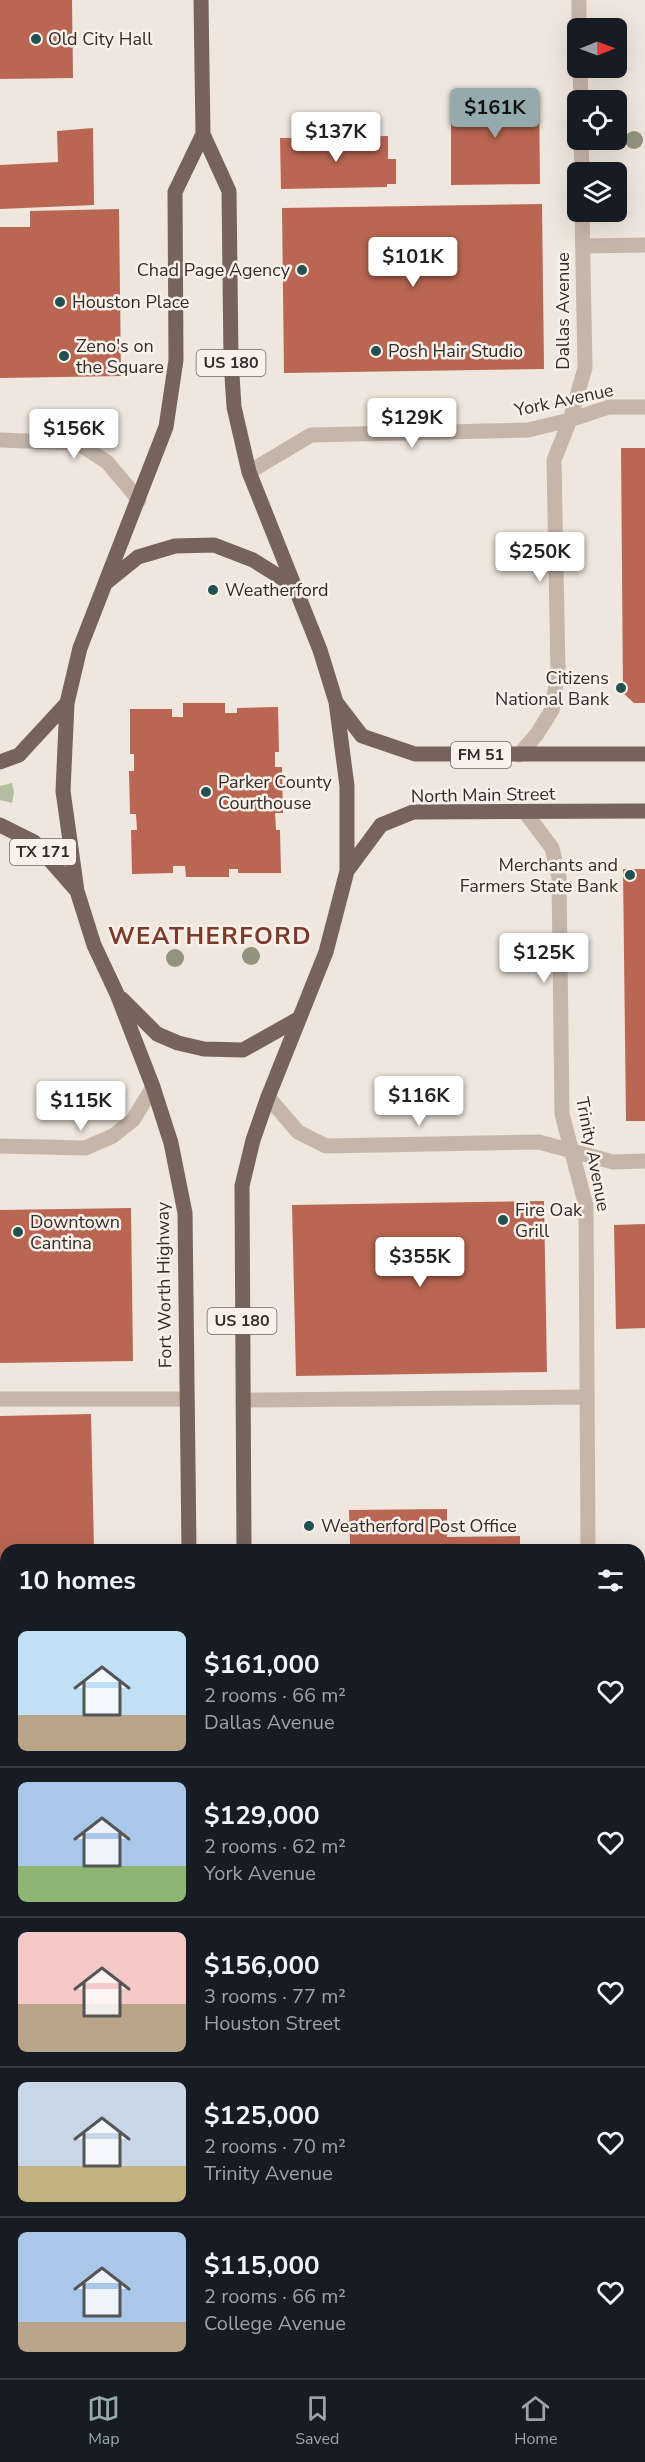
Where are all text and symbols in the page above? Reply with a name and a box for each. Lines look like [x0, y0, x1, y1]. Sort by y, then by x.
north arrow [567, 18, 627, 78]
map controls [567, 18, 627, 222]
place label: Old City Hall [48, 27, 153, 51]
marker: Old City Hall [29, 32, 43, 46]
pin: $161K [453, 88, 537, 139]
button: locate [567, 90, 627, 150]
text: $161K [464, 94, 526, 121]
pin: $137K [294, 112, 378, 163]
text: $137K [305, 118, 367, 145]
button: layers [567, 162, 627, 222]
pin: $101K [371, 237, 455, 288]
text: $101K [382, 243, 444, 270]
street label: Dallas Avenue [551, 252, 575, 370]
place label: Chad Page Agency [137, 258, 291, 282]
marker: Chad Page Agency [295, 263, 309, 277]
place label: Houston Place [72, 290, 189, 314]
marker: Houston Place [53, 295, 67, 309]
place label: Zeno's on the Square [76, 334, 164, 379]
place label: Posh Hair Studio [388, 339, 523, 363]
marker: Posh Hair Studio [369, 344, 383, 358]
marker: Zeno's on the Square [57, 349, 71, 363]
road number: US 180 [196, 350, 266, 376]
street label: York Avenue [511, 378, 616, 422]
pin: $129K [370, 398, 454, 449]
text: $129K [381, 404, 443, 431]
pin: $156K [32, 409, 116, 460]
text: $156K [43, 415, 105, 442]
pin: $250K [498, 532, 582, 583]
text: $250K [509, 538, 571, 565]
place label: Weatherford [225, 578, 328, 602]
marker: Weatherford [206, 583, 220, 597]
place label: Citizens National Bank [495, 666, 610, 711]
marker: Citizens National Bank [614, 681, 628, 695]
road number: FM 51 [451, 742, 511, 768]
place label: Parker County Courthouse [218, 770, 333, 815]
street label: North Main Street [411, 782, 556, 808]
marker: Parker County Courthouse [199, 785, 213, 799]
road number: TX 171 [10, 839, 76, 865]
place label: Merchants and Farmers State Bank [460, 853, 619, 898]
marker: Merchants and Farmers State Bank [623, 868, 637, 882]
district label: WEATHERFORD [108, 920, 312, 952]
pin: $125K [502, 933, 586, 984]
text: $125K [513, 939, 575, 966]
pin: $116K [377, 1076, 461, 1127]
pin: $115K [39, 1081, 123, 1132]
text: $116K [388, 1082, 450, 1109]
text: $115K [50, 1087, 112, 1114]
street label: Trinity Avenue [570, 1095, 616, 1213]
place label: Fire Oak Grill [515, 1198, 583, 1243]
street label: Fort Worth Highway [151, 1201, 177, 1368]
place label: Downtown Cantina [30, 1210, 120, 1255]
marker: Fire Oak Grill [496, 1213, 510, 1227]
marker: Downtown Cantina [11, 1225, 25, 1239]
pin: $355K [378, 1237, 462, 1288]
text: $355K [389, 1243, 451, 1270]
road number: US 180 [208, 1308, 276, 1334]
place label: Weatherford Post Office [321, 1514, 517, 1538]
marker: Weatherford Post Office [302, 1519, 316, 1533]
text: 10 homes [18, 1563, 136, 1598]
icon: filters [594, 1564, 627, 1597]
text: $161,000 [204, 1647, 320, 1682]
icon: home [66, 1655, 138, 1727]
icon: heart [594, 1675, 627, 1708]
text: 2 rooms · 66 m² [204, 1682, 346, 1709]
text: Dallas Avenue [204, 1709, 335, 1736]
text: $129,000 [204, 1798, 320, 1833]
icon: home [66, 1806, 138, 1878]
icon: heart [594, 1826, 627, 1859]
text: 2 rooms · 62 m² [204, 1833, 346, 1860]
text: York Avenue [204, 1860, 316, 1887]
text: $156,000 [204, 1948, 320, 1983]
icon: home [66, 1956, 138, 2028]
icon: heart [594, 1976, 627, 2009]
text: 3 rooms · 77 m² [204, 1983, 346, 2010]
text: Houston Street [204, 2010, 340, 2037]
text: $125,000 [204, 2098, 320, 2133]
icon: home [66, 2106, 138, 2178]
icon: heart [594, 2126, 627, 2159]
text: 2 rooms · 70 m² [204, 2133, 346, 2160]
text: Trinity Avenue [204, 2160, 333, 2187]
text: $115,000 [204, 2248, 320, 2283]
icon: home [66, 2256, 138, 2328]
icon: heart [594, 2276, 627, 2309]
text: 2 rooms · 66 m² [204, 2283, 346, 2310]
text: College Avenue [204, 2310, 346, 2337]
tab: Map [87, 2392, 120, 2450]
tab: Saved [295, 2392, 339, 2450]
tab: Home [514, 2392, 558, 2450]

